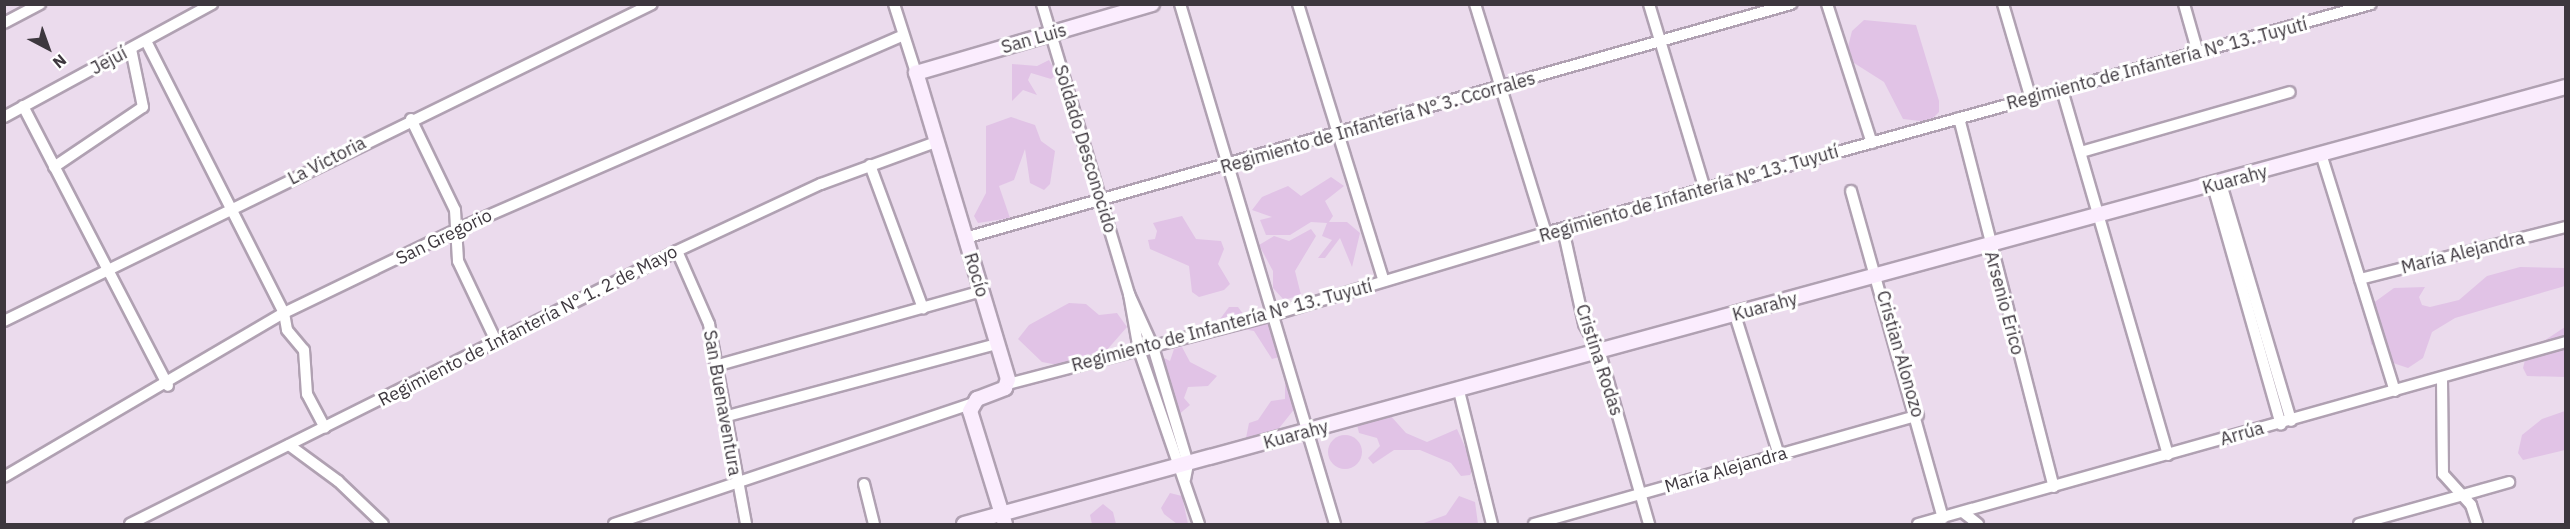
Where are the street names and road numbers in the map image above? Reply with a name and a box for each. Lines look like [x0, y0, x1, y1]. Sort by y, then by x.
street label: Regimiento de Infantería N° 13. Tuyutí [2004, 13, 2310, 115]
street label: San Luis [999, 19, 1069, 59]
street label: Jejuí [87, 42, 131, 80]
street label: Soldado Desconocido [1049, 62, 1121, 236]
street label: Regimiento de Infantería N° 3. Ccorrales [1218, 68, 1538, 178]
street label: La Victoria [284, 132, 370, 190]
street label: Regimiento de Infantería N° 13. Tuyutí [1537, 141, 1841, 247]
street label: Kuarahy [2200, 161, 2270, 199]
street label: San Gregorio [392, 204, 496, 270]
street label: María Alejandra [2399, 227, 2527, 279]
street label: Regimiento de Infantería N° 1. 2 de Mayo [375, 241, 681, 411]
street label: Arsenio Erico [1980, 249, 2028, 357]
street label: Rocío [959, 250, 993, 300]
street label: Regimiento de Infantería N° 13. Tuyutí [1069, 275, 1375, 377]
street label: Kuarahy [1730, 288, 1800, 326]
street label: Cristian Alonozo [1872, 288, 1928, 420]
street label: Cristina Rodas [1571, 302, 1627, 418]
street label: San Buenaventura [699, 328, 745, 478]
street label: Kuarahy [1261, 416, 1331, 454]
street label: Arrúa [2218, 417, 2266, 451]
street label: María Alejandra [1662, 442, 1790, 498]

